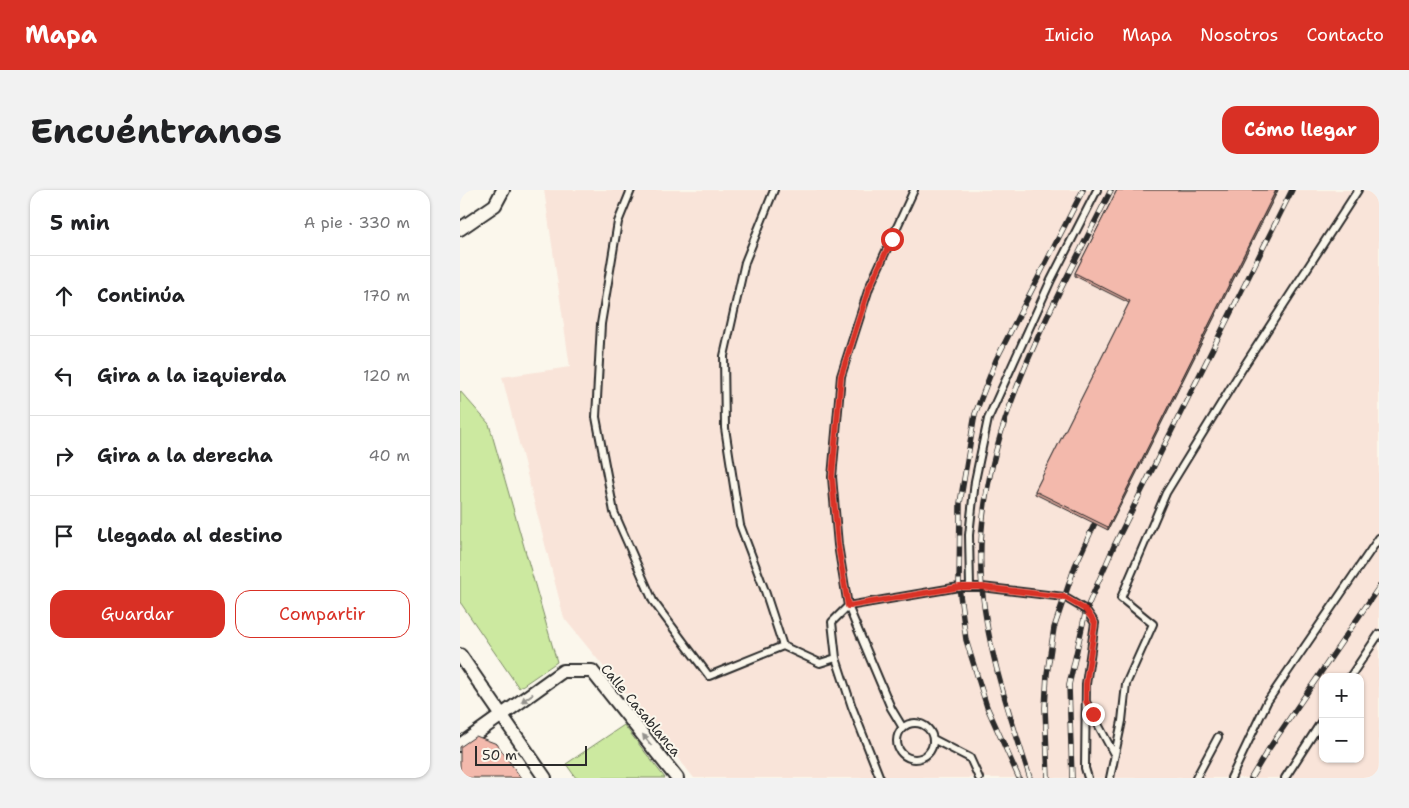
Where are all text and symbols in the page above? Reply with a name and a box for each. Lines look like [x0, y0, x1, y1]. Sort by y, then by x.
text: Mapa [25, 19, 97, 51]
text: Inicio [1045, 23, 1094, 47]
text: Mapa [1122, 23, 1172, 47]
text: Nosotros [1200, 23, 1278, 47]
text: Contacto [1306, 23, 1384, 47]
button: Cómo llegar [1222, 106, 1379, 154]
text: Encuéntranos [30, 107, 282, 154]
text: 5 min [50, 209, 110, 237]
text: A pie · 330 m [304, 212, 410, 233]
route start [881, 228, 904, 251]
icon: ahead [50, 282, 78, 310]
text: Continúa [97, 283, 185, 308]
text: 170 m [363, 285, 410, 306]
icon: left [50, 362, 78, 390]
text: Gira a la izquierda [97, 363, 286, 388]
text: 120 m [363, 365, 410, 386]
icon: right [50, 442, 78, 470]
text: Gira a la derecha [97, 443, 273, 468]
text: 40 m [368, 445, 410, 466]
icon: arrive [50, 522, 78, 550]
text: Llegada al destino [97, 523, 283, 548]
button: Guardar [50, 590, 225, 638]
button: Compartir [235, 590, 410, 638]
street label: Calle Casablanca [597, 660, 685, 760]
map controls [1319, 673, 1364, 763]
button: + [1319, 673, 1364, 718]
one-way arrow [520, 693, 534, 703]
route end [1082, 703, 1105, 726]
button: − [1319, 718, 1364, 763]
one-way arrow [642, 733, 652, 747]
scale bar [475, 743, 588, 766]
text: 50 m [482, 746, 517, 764]

